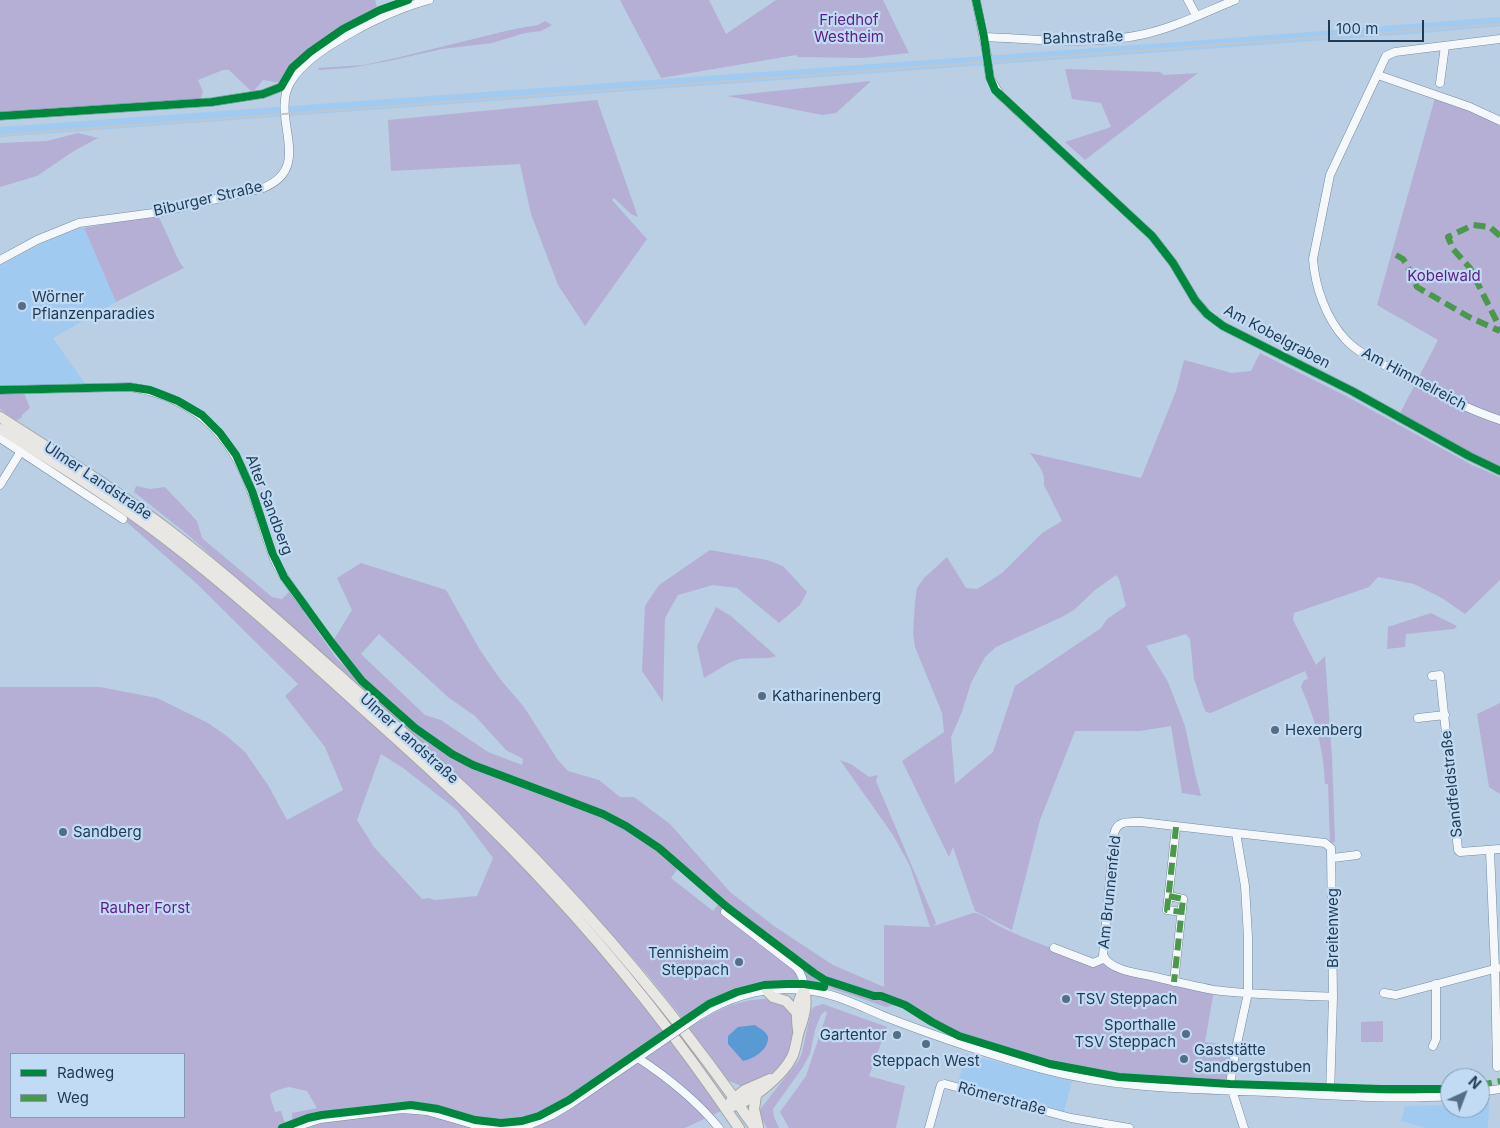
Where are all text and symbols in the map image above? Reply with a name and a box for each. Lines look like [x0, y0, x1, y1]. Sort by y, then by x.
scale bar [1330, 10, 1426, 42]
park label: Friedhof Westheim [814, 11, 884, 46]
text: 100 m [1336, 19, 1378, 38]
street label: Bahnstraße [1042, 28, 1124, 48]
street label: Biburger Straße [152, 178, 264, 220]
park label: Kobelwald [1407, 267, 1481, 285]
place label: Wörner Pflanzenparadies [32, 288, 155, 323]
marker: Wörner Pflanzenparadies [16, 300, 28, 312]
street label: Am Kobelgraben [1221, 301, 1333, 373]
street label: Am Himmelreich [1358, 344, 1470, 414]
street label: Ulmer Landstraße [41, 438, 155, 524]
street label: Alter Sandberg [242, 452, 296, 558]
place label: Katharinenberg [772, 687, 881, 705]
street label: Ulmer Landstraße [356, 690, 462, 788]
marker: Katharinenberg [756, 690, 768, 702]
place label: Hexenberg [1285, 721, 1363, 739]
marker: Hexenberg [1269, 724, 1281, 736]
street label: Sandfeldstraße [1437, 730, 1467, 838]
place label: Sandberg [73, 823, 142, 841]
marker: Sandberg [57, 826, 69, 838]
street label: Am Brunnenfeld [1095, 834, 1125, 950]
street label: Breitenweg [1324, 888, 1342, 968]
park label: Rauher Forst [100, 899, 190, 917]
place label: Tennisheim Steppach [648, 944, 729, 979]
marker: Tennisheim Steppach [733, 956, 745, 968]
place label: TSV Steppach [1076, 990, 1177, 1008]
marker: TSV Steppach [1060, 993, 1072, 1005]
place label: Sporthalle TSV Steppach [1075, 1016, 1176, 1051]
place label: Gartentor [820, 1026, 887, 1044]
marker: Sporthalle TSV Steppach [1180, 1028, 1192, 1040]
marker: Gartentor [891, 1029, 903, 1041]
marker: Steppach West [920, 1038, 932, 1050]
place label: Gaststätte Sandbergstuben [1194, 1041, 1311, 1076]
place label: Steppach West [872, 1052, 980, 1070]
legend [10, 1053, 185, 1118]
marker: Gaststätte Sandbergstuben [1178, 1053, 1190, 1065]
text: Radweg [57, 1063, 114, 1082]
north arrow [1440, 1068, 1490, 1118]
text: N [1465, 1073, 1485, 1092]
street label: Römerstraße [956, 1079, 1048, 1119]
text: Weg [57, 1088, 89, 1107]

